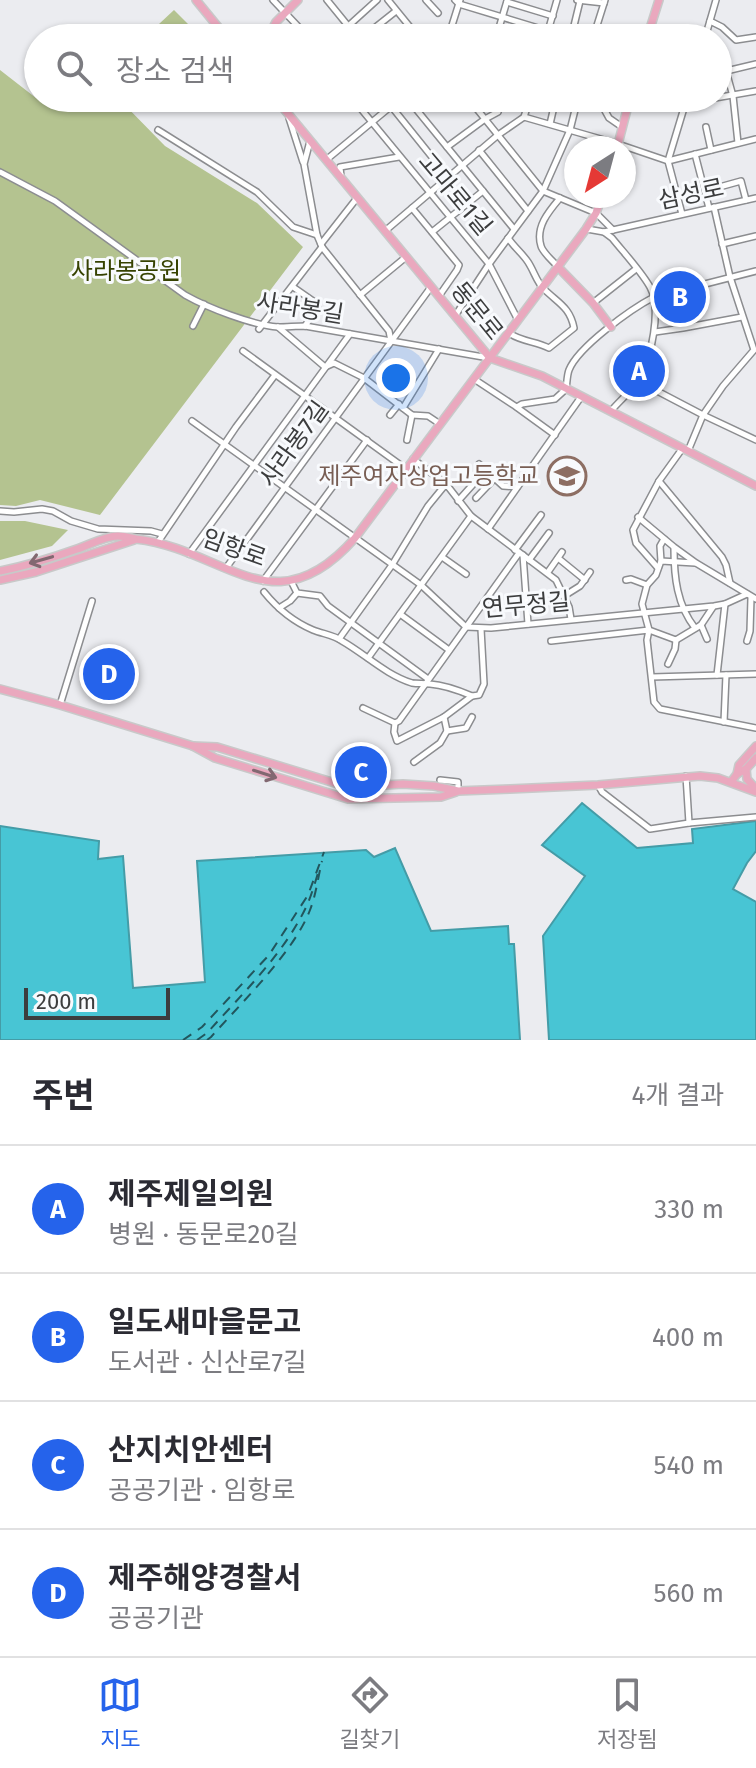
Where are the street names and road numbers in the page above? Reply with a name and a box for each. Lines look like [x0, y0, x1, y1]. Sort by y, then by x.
street label: 고마로1길 [413, 147, 497, 241]
street label: 삼성로 [656, 173, 726, 215]
street label: 동문로 [445, 276, 509, 346]
street label: 사라봉길 [254, 287, 346, 329]
street label: 사라봉7길 [254, 396, 334, 492]
street label: 임항로 [198, 524, 270, 572]
street label: 연무정길 [481, 587, 571, 623]

